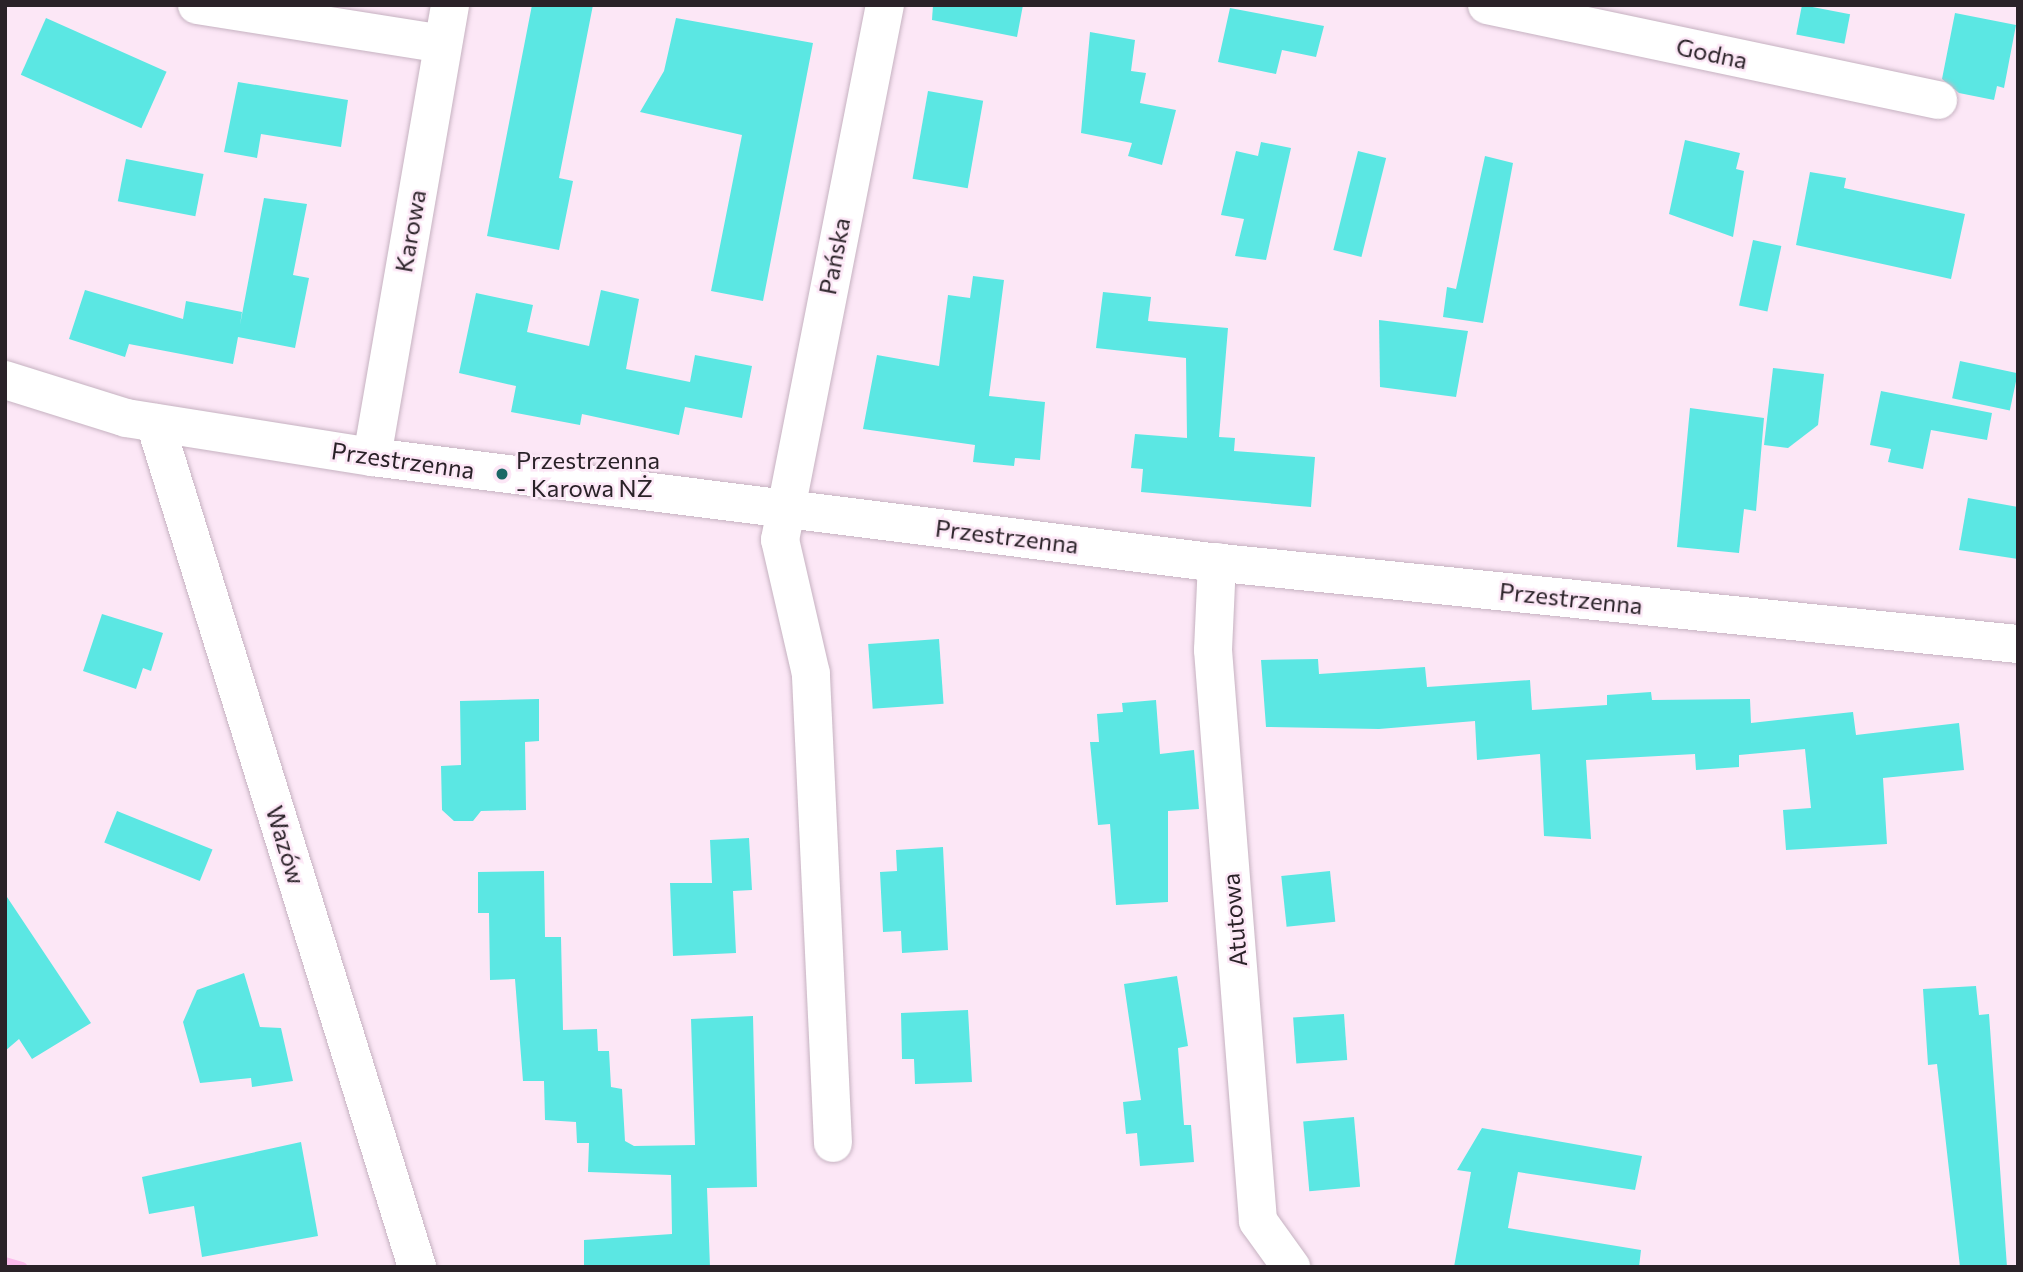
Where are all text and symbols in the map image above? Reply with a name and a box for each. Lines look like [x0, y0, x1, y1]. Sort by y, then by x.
street label: Godna [1674, 31, 1750, 75]
street label: Karowa [389, 187, 431, 275]
street label: Pańska [812, 215, 856, 297]
street label: Przestrzenna [330, 436, 476, 484]
place label: Przestrzenna - Karowa NŻ [516, 446, 660, 502]
marker: Przestrzenna - Karowa NŻ [494, 466, 510, 482]
street label: Przestrzenna [934, 513, 1080, 559]
street label: Przestrzenna [1498, 576, 1644, 620]
street label: Wazów [260, 802, 312, 888]
street label: Atutowa [1216, 872, 1252, 968]

